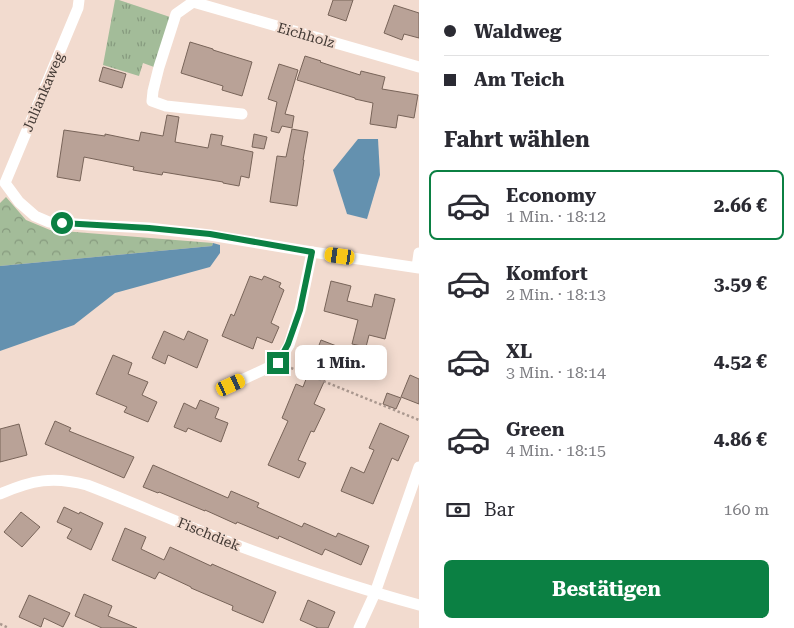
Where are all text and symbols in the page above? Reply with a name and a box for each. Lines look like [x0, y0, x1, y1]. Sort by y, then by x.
street label: Eichholz [276, 19, 337, 51]
text: Waldweg [474, 20, 561, 43]
street label: Juliankaweg [19, 50, 67, 134]
text: Am Teich [474, 68, 564, 91]
text: Fahrt wählen [444, 127, 590, 152]
icon: car [446, 183, 491, 228]
text: Economy [506, 184, 596, 207]
text: 2.66 € [714, 194, 767, 217]
text: 1 Min. · 18:12 [506, 207, 606, 226]
route start [51, 212, 73, 234]
car [324, 246, 355, 266]
icon: car [446, 261, 491, 306]
text: Komfort [506, 262, 588, 285]
text: 3.59 € [714, 272, 767, 295]
text: 2 Min. · 18:13 [506, 285, 606, 304]
icon: car [446, 339, 491, 384]
text: XL [506, 340, 532, 363]
callout: 1 Min. [296, 346, 388, 380]
text: 4.52 € [714, 350, 767, 373]
route end [267, 352, 289, 374]
text: 1 Min. [316, 353, 366, 372]
text: 3 Min. · 18:14 [506, 363, 606, 382]
car [214, 372, 247, 398]
icon: car [446, 417, 491, 462]
text: Green [506, 418, 564, 441]
text: 4.86 € [714, 428, 767, 451]
text: 4 Min. · 18:15 [506, 441, 606, 460]
icon: cash [444, 496, 472, 524]
text: Bar [484, 498, 515, 521]
text: 160 m [723, 500, 769, 519]
street label: Fischdiek [175, 514, 243, 554]
button: Bestätigen [444, 560, 769, 618]

